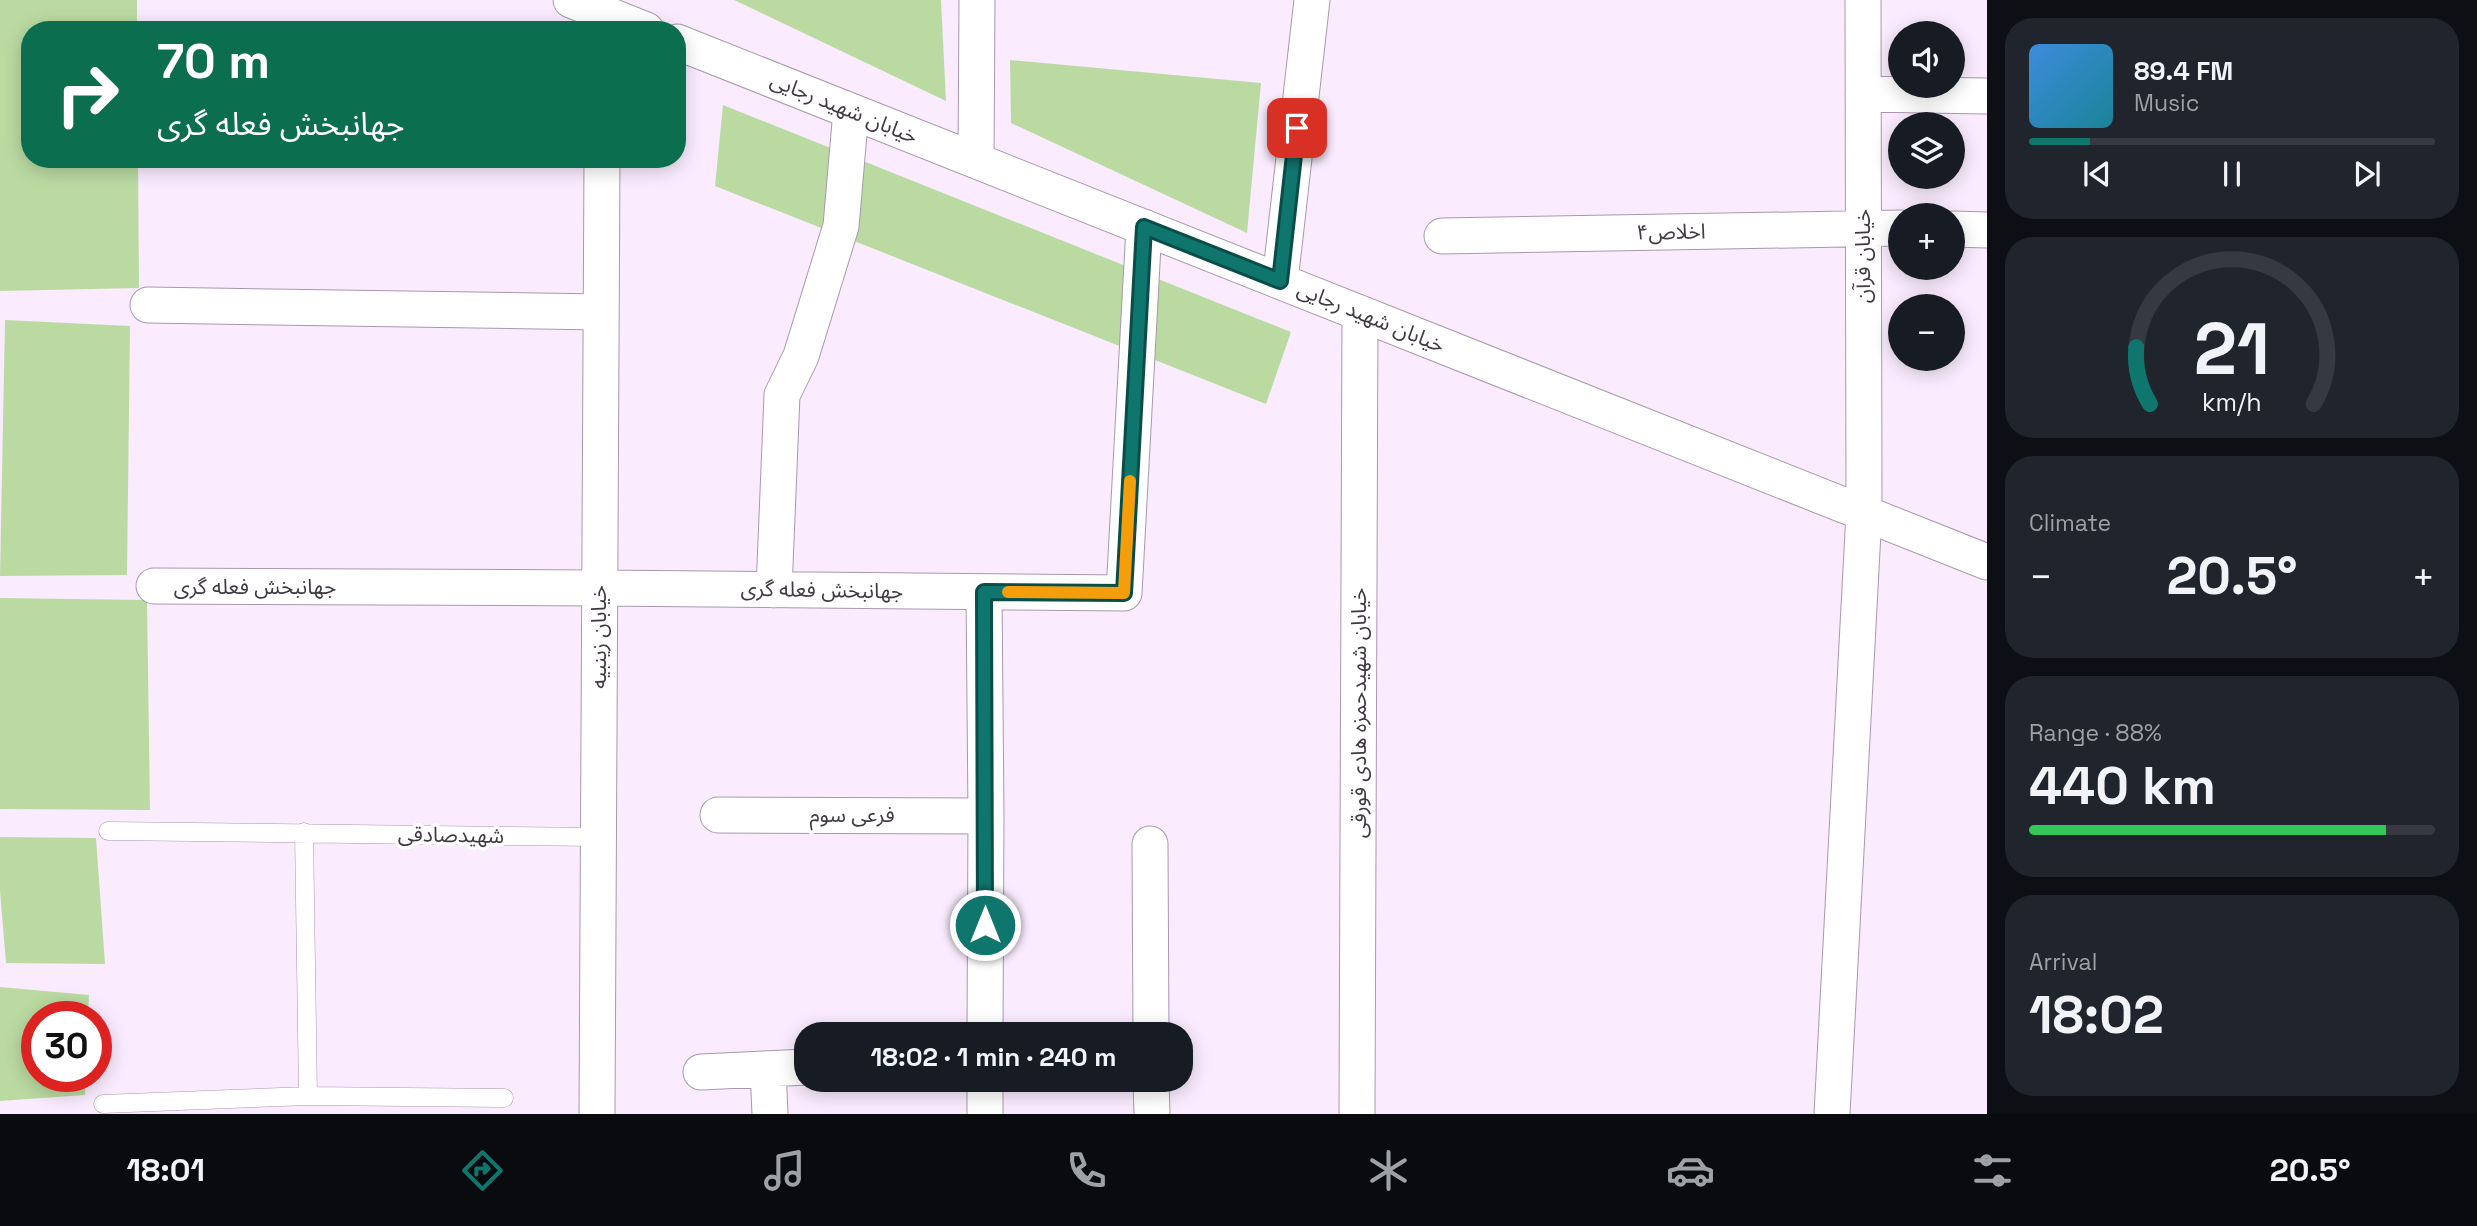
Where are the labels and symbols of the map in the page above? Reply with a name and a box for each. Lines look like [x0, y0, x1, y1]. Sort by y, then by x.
street label: خیابان شهید رجایی [767, 66, 922, 149]
pin [1267, 98, 1327, 158]
street label: خیابان قرآن [1849, 209, 1876, 303]
street label: اخلاص۴ [1636, 217, 1706, 246]
street label: خیابان شهید رجایی [1294, 275, 1449, 358]
street label: جهانبخش فعله گری [174, 573, 336, 600]
street label: جهانبخش فعله گری [741, 575, 904, 604]
street label: خیابان زینبیه [585, 585, 612, 689]
street label: خیابان شهیدحمزه هادی قورقی [1345, 588, 1372, 838]
street label: فرعی سوم [809, 801, 895, 831]
street label: شهیدصادقی [398, 820, 504, 849]
position arrow [948, 888, 1022, 962]
speed limit sign: 30 [21, 1001, 112, 1092]

